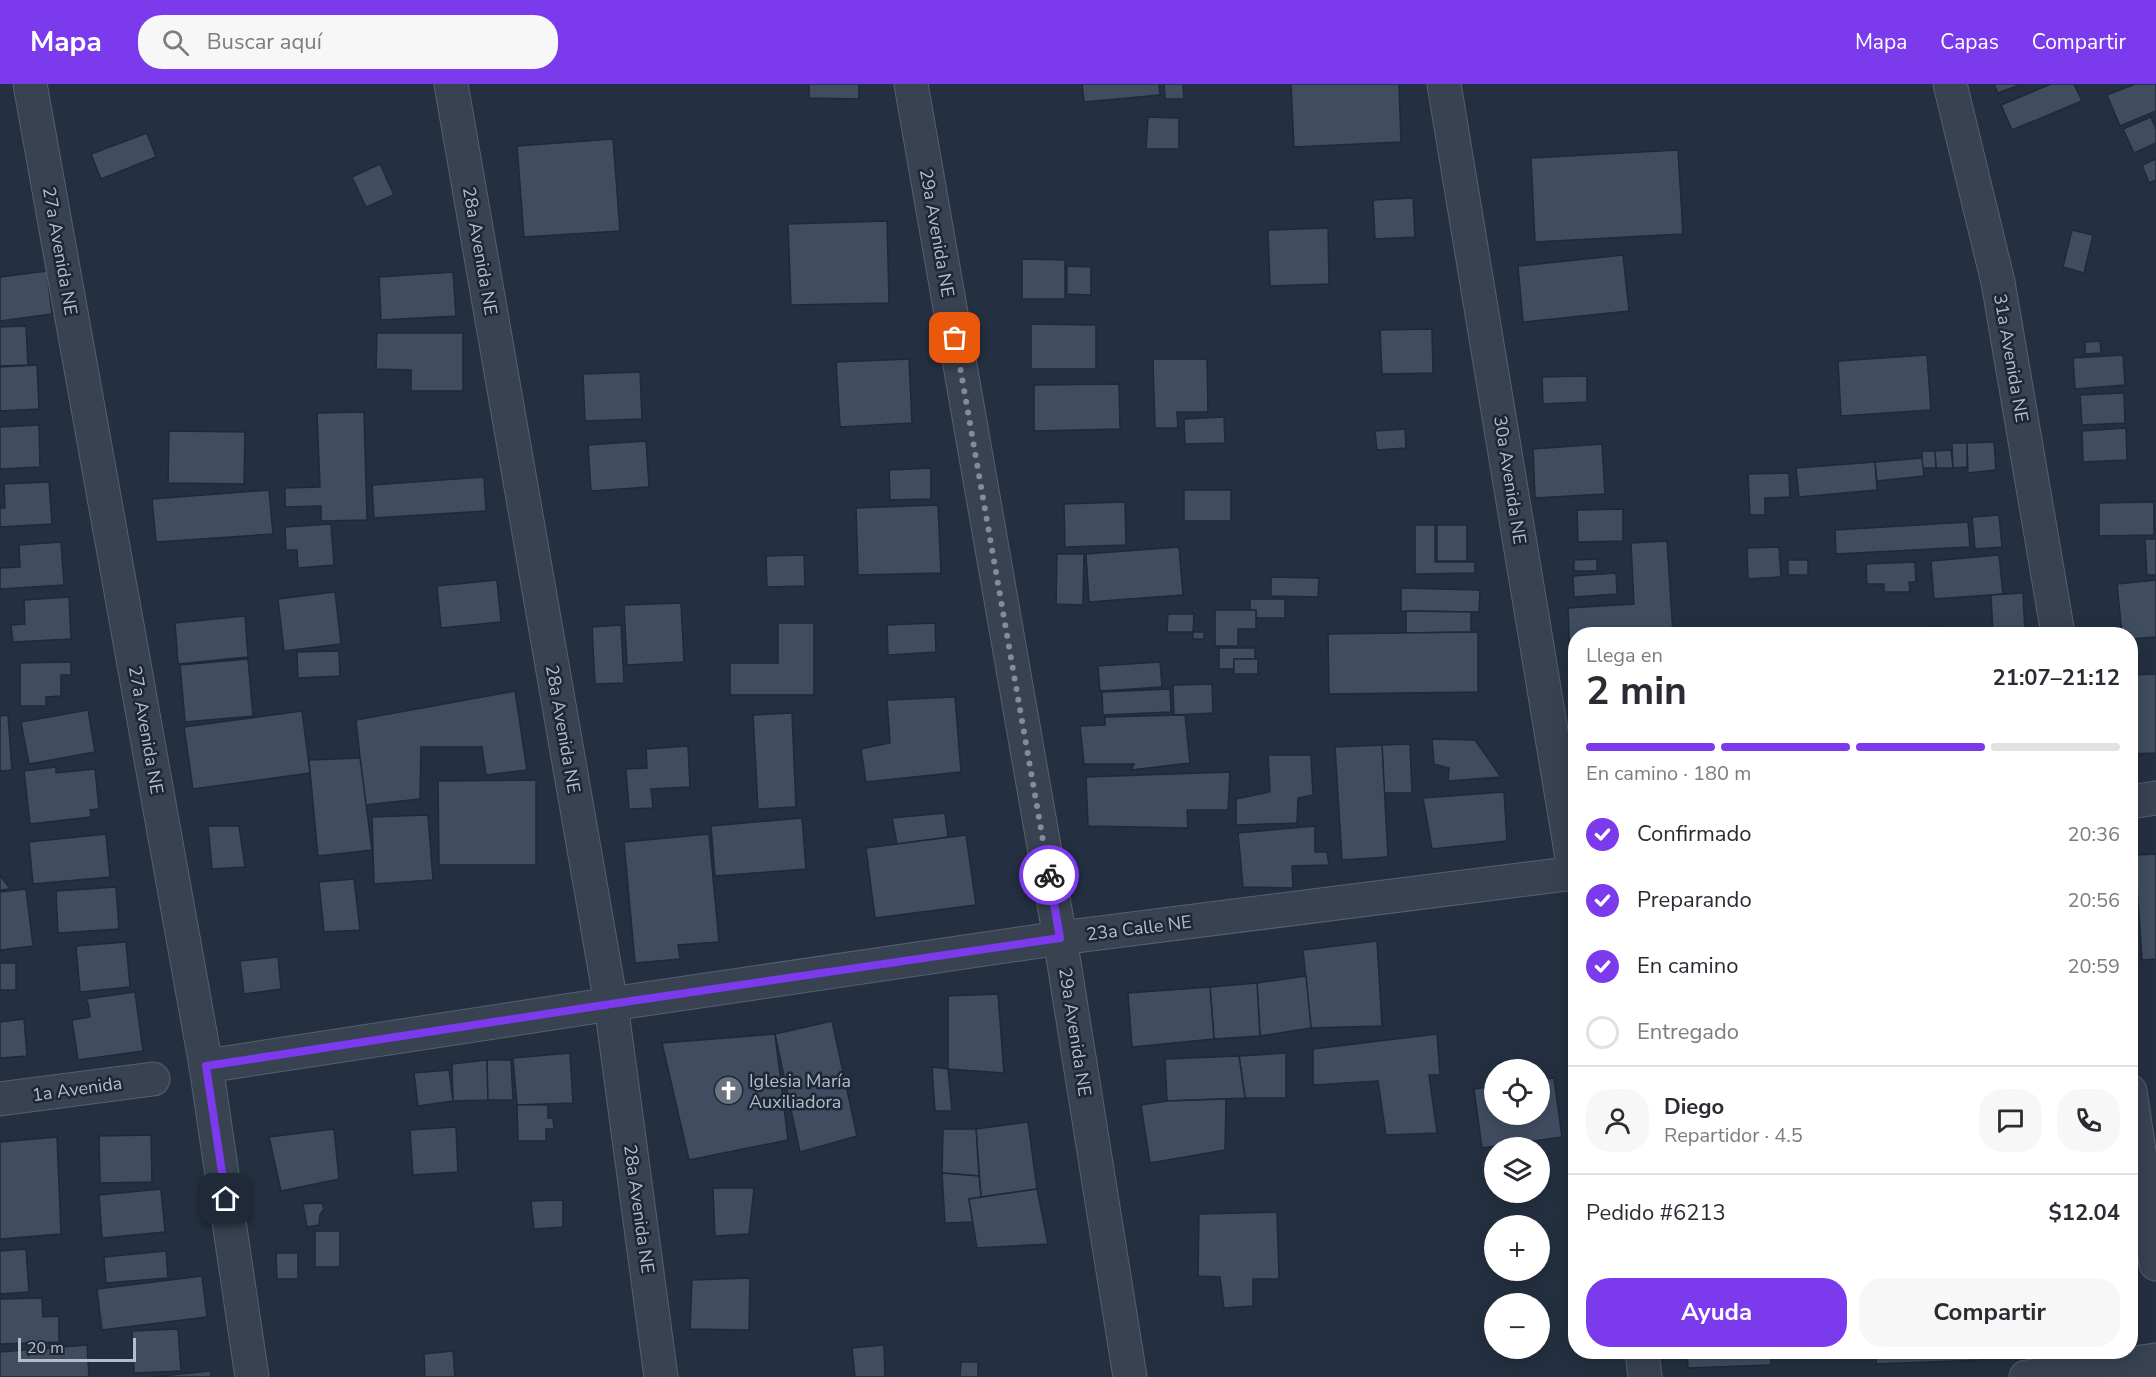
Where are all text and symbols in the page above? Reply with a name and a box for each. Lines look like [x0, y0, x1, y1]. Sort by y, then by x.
search box [138, 15, 558, 69]
text: Mapa [30, 23, 102, 61]
icon: search [159, 26, 192, 59]
text: Buscar aquí [207, 27, 322, 57]
text: Mapa [1855, 28, 1907, 56]
text: Capas [1940, 28, 1999, 56]
text: Compartir [2032, 28, 2126, 56]
street label: 29a Avenida NE [914, 167, 960, 299]
street label: 27a Avenida NE [37, 185, 83, 317]
street label: 28a Avenida NE [457, 185, 503, 317]
street label: 31a Avenida NE [1988, 292, 2034, 424]
pin [929, 312, 980, 363]
icon: bag [938, 321, 971, 354]
street label: 30a Avenida NE [1488, 414, 1532, 546]
text: Llega en [1586, 642, 1663, 669]
street label: 28a Avenida NE [540, 663, 586, 795]
text: 21:07–21:12 [1992, 663, 2120, 693]
street label: 27a Avenida NE [123, 664, 169, 796]
text: 2 min [1586, 665, 1687, 718]
text: En camino · 180 m [1586, 760, 1751, 787]
icon: check [1586, 818, 1619, 851]
text: Confirmado [1637, 819, 1752, 849]
text: 20:36 [2067, 821, 2120, 848]
courier [1019, 845, 1079, 905]
icon: bike [1033, 859, 1066, 892]
icon: check [1586, 884, 1619, 917]
text: Preparando [1637, 885, 1752, 915]
text: 20:56 [2067, 887, 2120, 914]
street label: 23a Calle NE [1085, 910, 1193, 946]
icon: check [1586, 950, 1619, 983]
text: En camino [1637, 951, 1738, 981]
text: 20:59 [2067, 953, 2120, 980]
street label: 29a Avenida NE [1053, 966, 1097, 1098]
text: Entregado [1637, 1017, 1739, 1047]
map controls [1484, 1059, 1550, 1359]
button: locate [1484, 1059, 1550, 1125]
place label: Iglesia María Auxiliadora [749, 1069, 851, 1114]
street label: 1a Avenida [30, 1071, 124, 1107]
church icon: Iglesia María Auxiliadora [712, 1075, 744, 1107]
button: person [1586, 1089, 1649, 1152]
button: chat [1979, 1089, 2042, 1152]
button: phone [2057, 1089, 2120, 1152]
text: Diego [1664, 1092, 1724, 1122]
text: Repartidor · 4.5 [1664, 1122, 1803, 1149]
button: layers [1484, 1137, 1550, 1203]
street label: 28a Avenida NE [618, 1143, 660, 1275]
pin [200, 1173, 251, 1224]
icon: home [209, 1182, 242, 1215]
text: Pedido #6213 [1586, 1198, 1726, 1228]
text: $12.04 [2049, 1198, 2120, 1228]
button: + [1484, 1215, 1550, 1281]
button: Ayuda [1586, 1278, 1847, 1347]
button: Compartir [1859, 1278, 2120, 1347]
button: − [1484, 1293, 1550, 1359]
scale bar [18, 1335, 136, 1362]
text: 20 m [27, 1337, 64, 1359]

